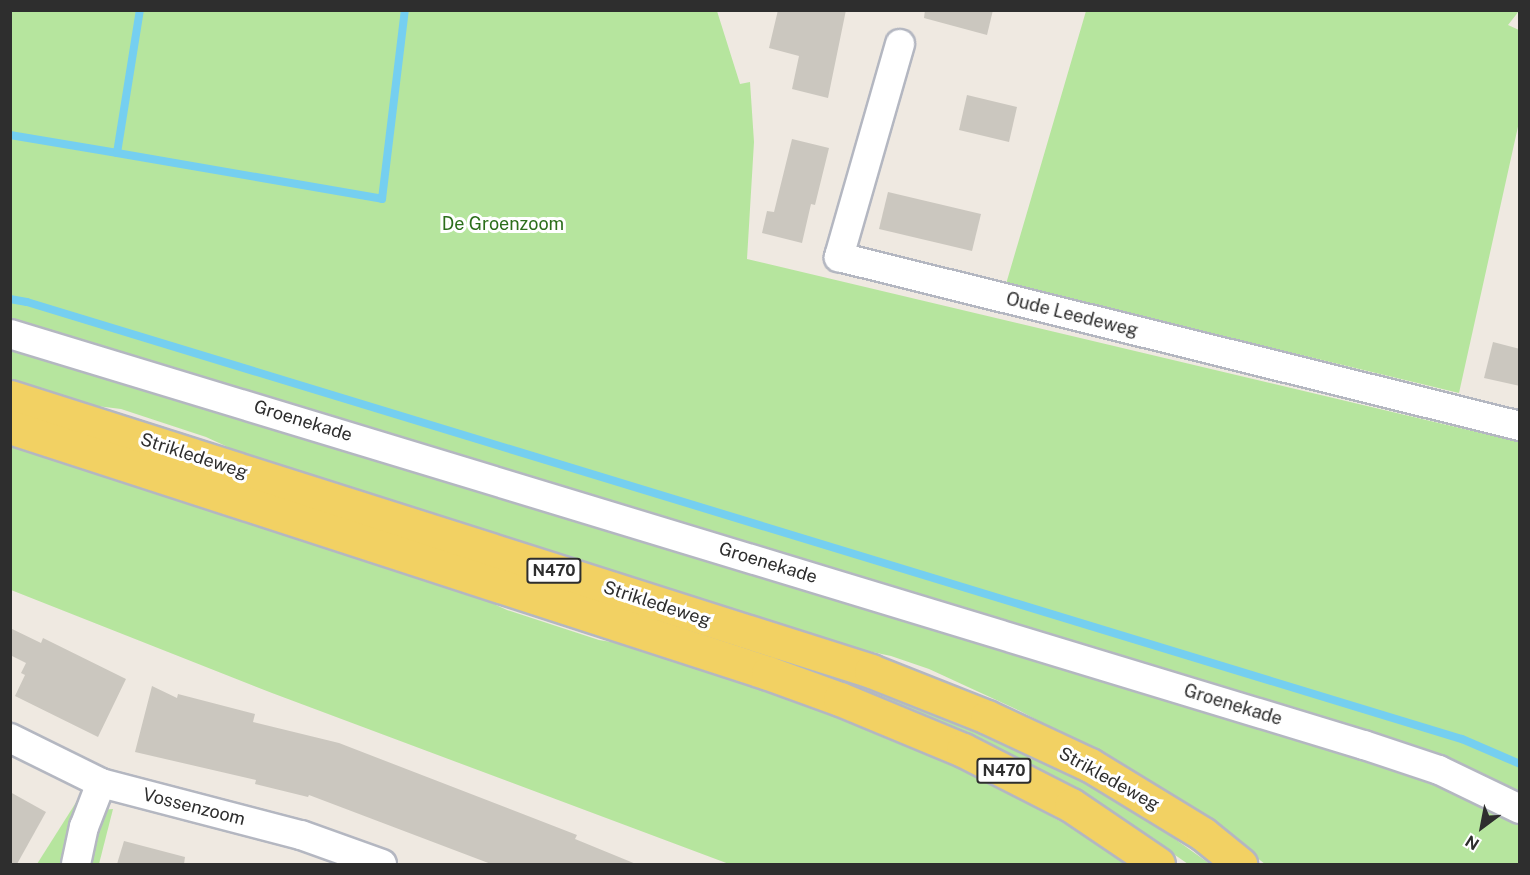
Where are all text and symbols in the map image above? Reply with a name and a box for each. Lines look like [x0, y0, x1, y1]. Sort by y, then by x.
park label: De Groenzoom [442, 213, 564, 235]
street label: Oude Leedeweg [1004, 288, 1140, 342]
street label: Groenekade [251, 396, 355, 446]
street label: Strikledeweg [138, 428, 250, 484]
street label: Groenekade [716, 538, 820, 588]
road number: N470 [526, 558, 582, 584]
street label: Strikledeweg [601, 576, 713, 632]
street label: Groenekade [1181, 680, 1285, 730]
street label: Strikledeweg [1055, 742, 1163, 816]
road number: N470 [976, 758, 1032, 784]
street label: Vossenzoom [141, 784, 247, 830]
north arrow [1452, 797, 1512, 857]
text: N [1462, 831, 1483, 854]

